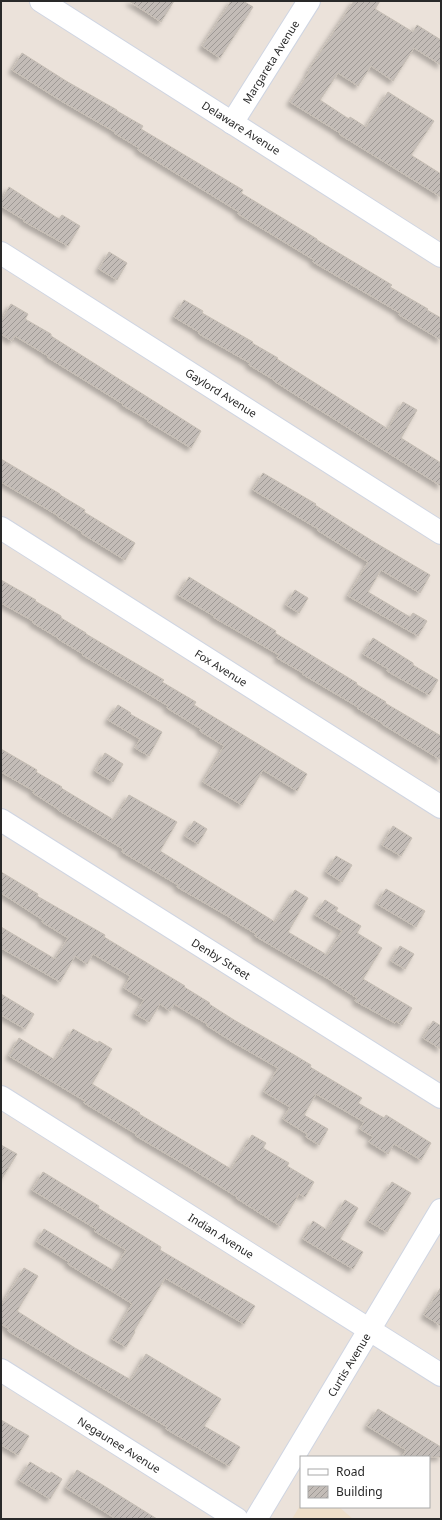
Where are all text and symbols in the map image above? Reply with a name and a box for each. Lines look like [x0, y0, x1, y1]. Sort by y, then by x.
street label: Margareta Avenue [239, 17, 302, 106]
street label: Delaware Avenue [199, 97, 283, 158]
street label: Gaylord Avenue [183, 365, 260, 421]
street label: Fox Avenue [192, 645, 250, 690]
street label: Denby Street [189, 935, 254, 983]
street label: Indian Avenue [186, 1209, 257, 1262]
street label: Curtis Avenue [324, 1330, 374, 1399]
street label: Negaunee Avenue [75, 1413, 164, 1476]
legend [300, 1456, 430, 1508]
text: Road [336, 1463, 365, 1480]
text: Building [336, 1483, 383, 1500]

